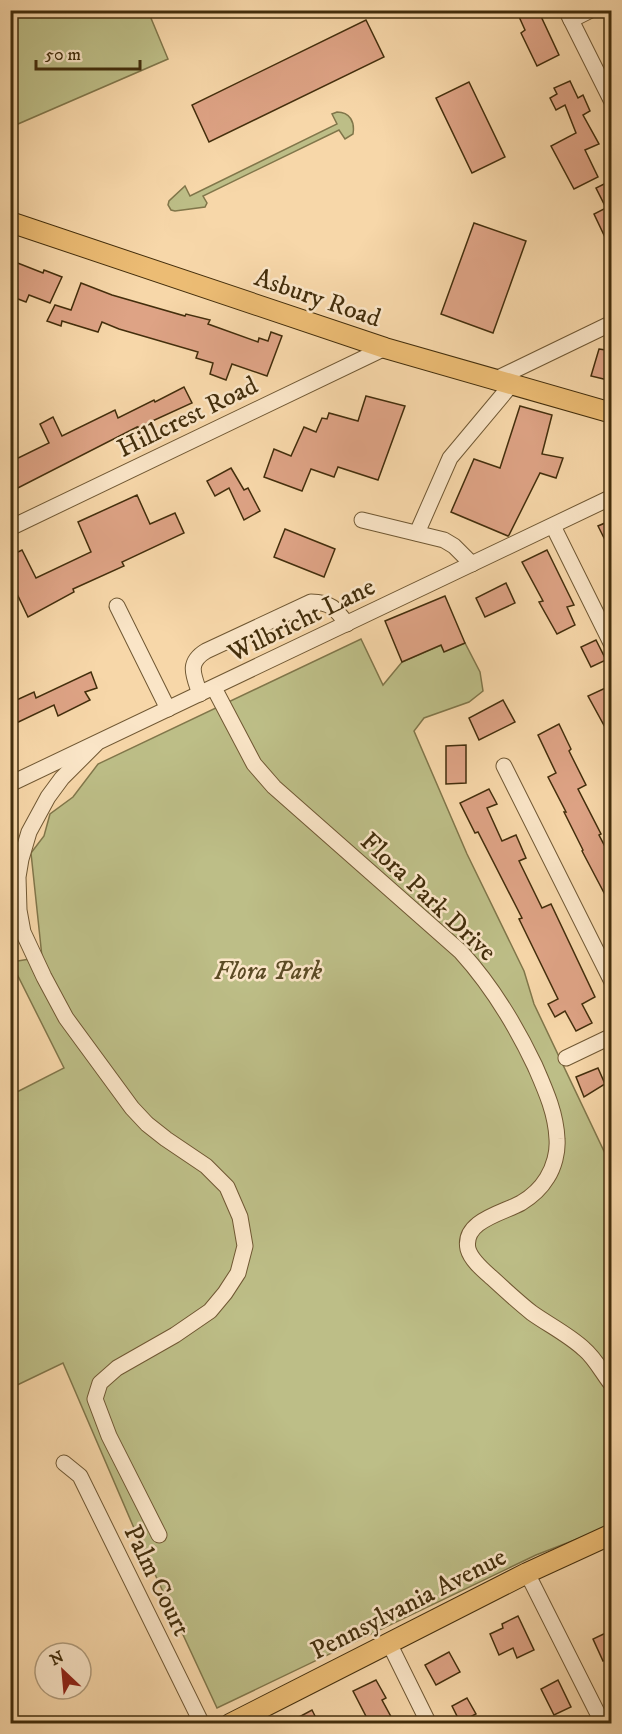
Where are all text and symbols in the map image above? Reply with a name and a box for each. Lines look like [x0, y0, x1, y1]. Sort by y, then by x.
scale bar [36, 33, 140, 71]
text: 50 m [45, 44, 81, 66]
street label: Asbury Road [250, 261, 385, 335]
street label: Hillcrest Road [112, 369, 263, 466]
street label: Wilbricht Lane [222, 571, 381, 671]
street label: Flora Park Drive [353, 826, 503, 969]
park label: Flora Park [214, 955, 322, 988]
street label: Palm Court [116, 1520, 198, 1642]
street label: Pennsylvania Avenue [305, 1541, 512, 1668]
north arrow [33, 1641, 93, 1701]
text: N [47, 1647, 67, 1670]

